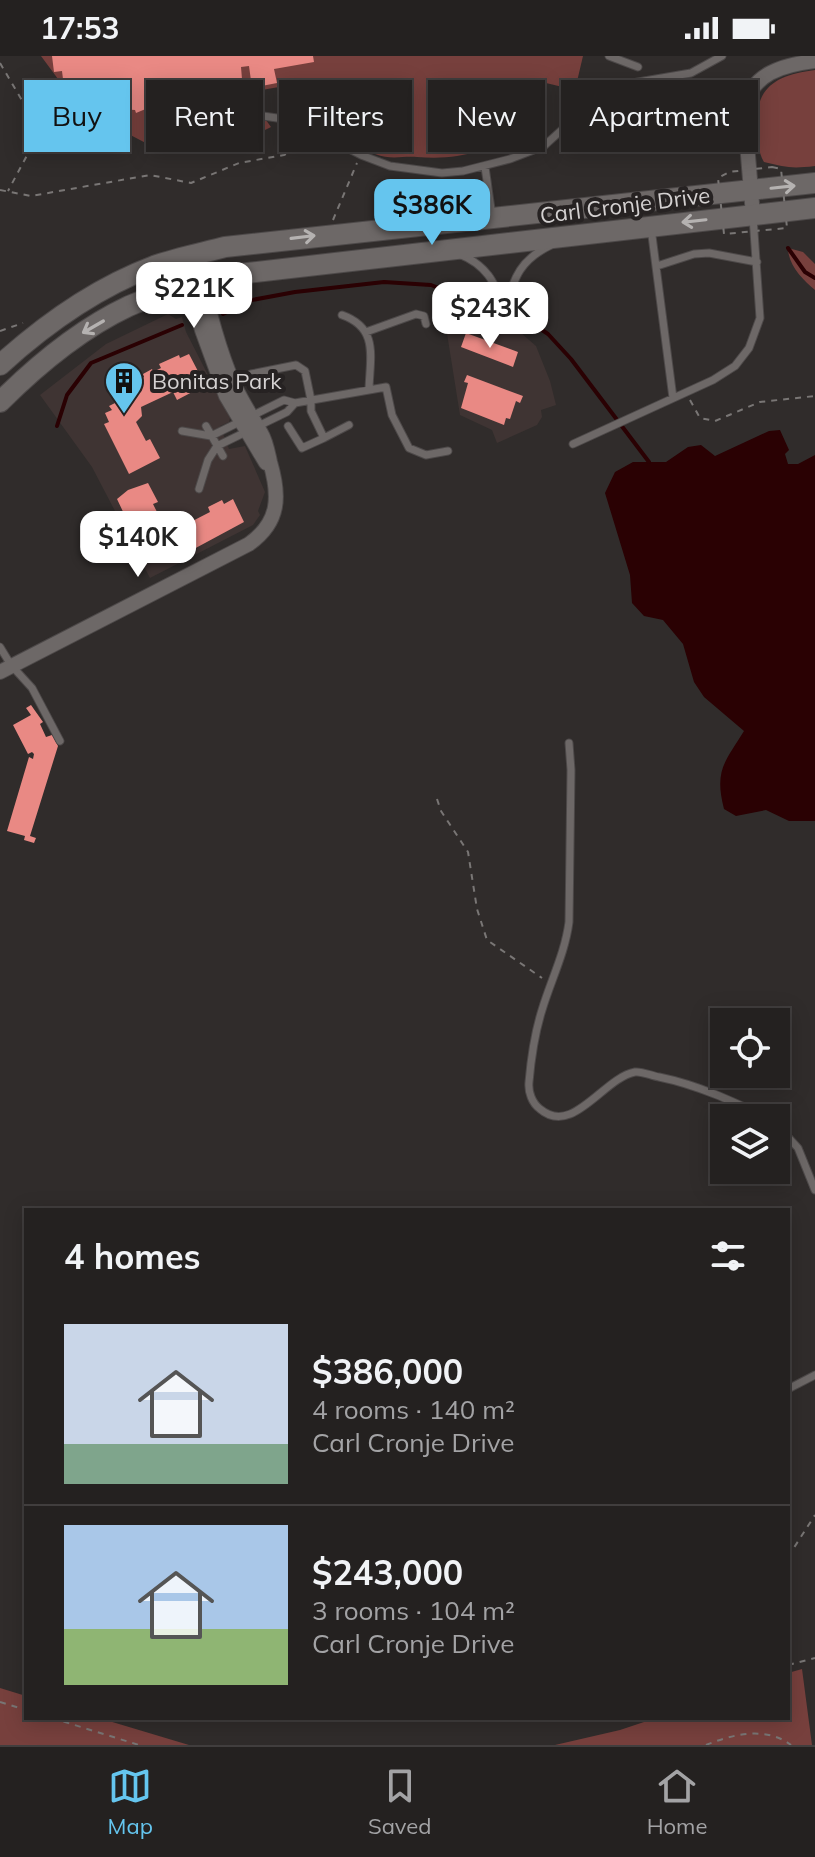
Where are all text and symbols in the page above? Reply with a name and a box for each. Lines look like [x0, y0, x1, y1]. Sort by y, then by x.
text: 17:53 [40, 9, 119, 47]
chip: Buy [24, 80, 130, 152]
chip: Rent [146, 80, 263, 152]
chip: Filters [279, 80, 412, 152]
chip: New [428, 80, 545, 152]
chip: Apartment [561, 80, 758, 152]
pin: $386K [376, 179, 488, 247]
one-way arrow [769, 179, 796, 194]
street label: Carl Cronje Drive [538, 181, 712, 229]
text: $386K [392, 188, 472, 221]
one-way arrow [681, 213, 708, 228]
one-way arrow [289, 230, 316, 245]
pin: $221K [138, 262, 250, 330]
text: $221K [154, 271, 234, 304]
pin: $243K [434, 282, 546, 350]
text: $243K [450, 291, 530, 324]
one-way arrow [82, 319, 105, 335]
building icon: Bonitas Park [103, 360, 145, 415]
place label: Bonitas Park [152, 367, 282, 395]
pin: $140K [82, 511, 194, 579]
text: $140K [98, 520, 178, 553]
map controls [710, 1008, 790, 1184]
button: locate [710, 1008, 790, 1088]
button: layers [710, 1104, 790, 1184]
icon: filters [706, 1234, 750, 1278]
text: 4 homes [64, 1235, 201, 1278]
text: $386,000 [312, 1350, 463, 1393]
icon: home [128, 1356, 224, 1452]
text: 4 rooms · 140 m² [312, 1393, 515, 1426]
text: Carl Cronje Drive [312, 1426, 514, 1459]
text: $243,000 [312, 1551, 463, 1594]
icon: home [128, 1557, 224, 1653]
text: 3 rooms · 104 m² [312, 1594, 515, 1627]
text: Carl Cronje Drive [312, 1627, 514, 1660]
tab: Map [108, 1764, 153, 1840]
tab: Saved [368, 1764, 432, 1840]
tab: Home [647, 1764, 707, 1840]

